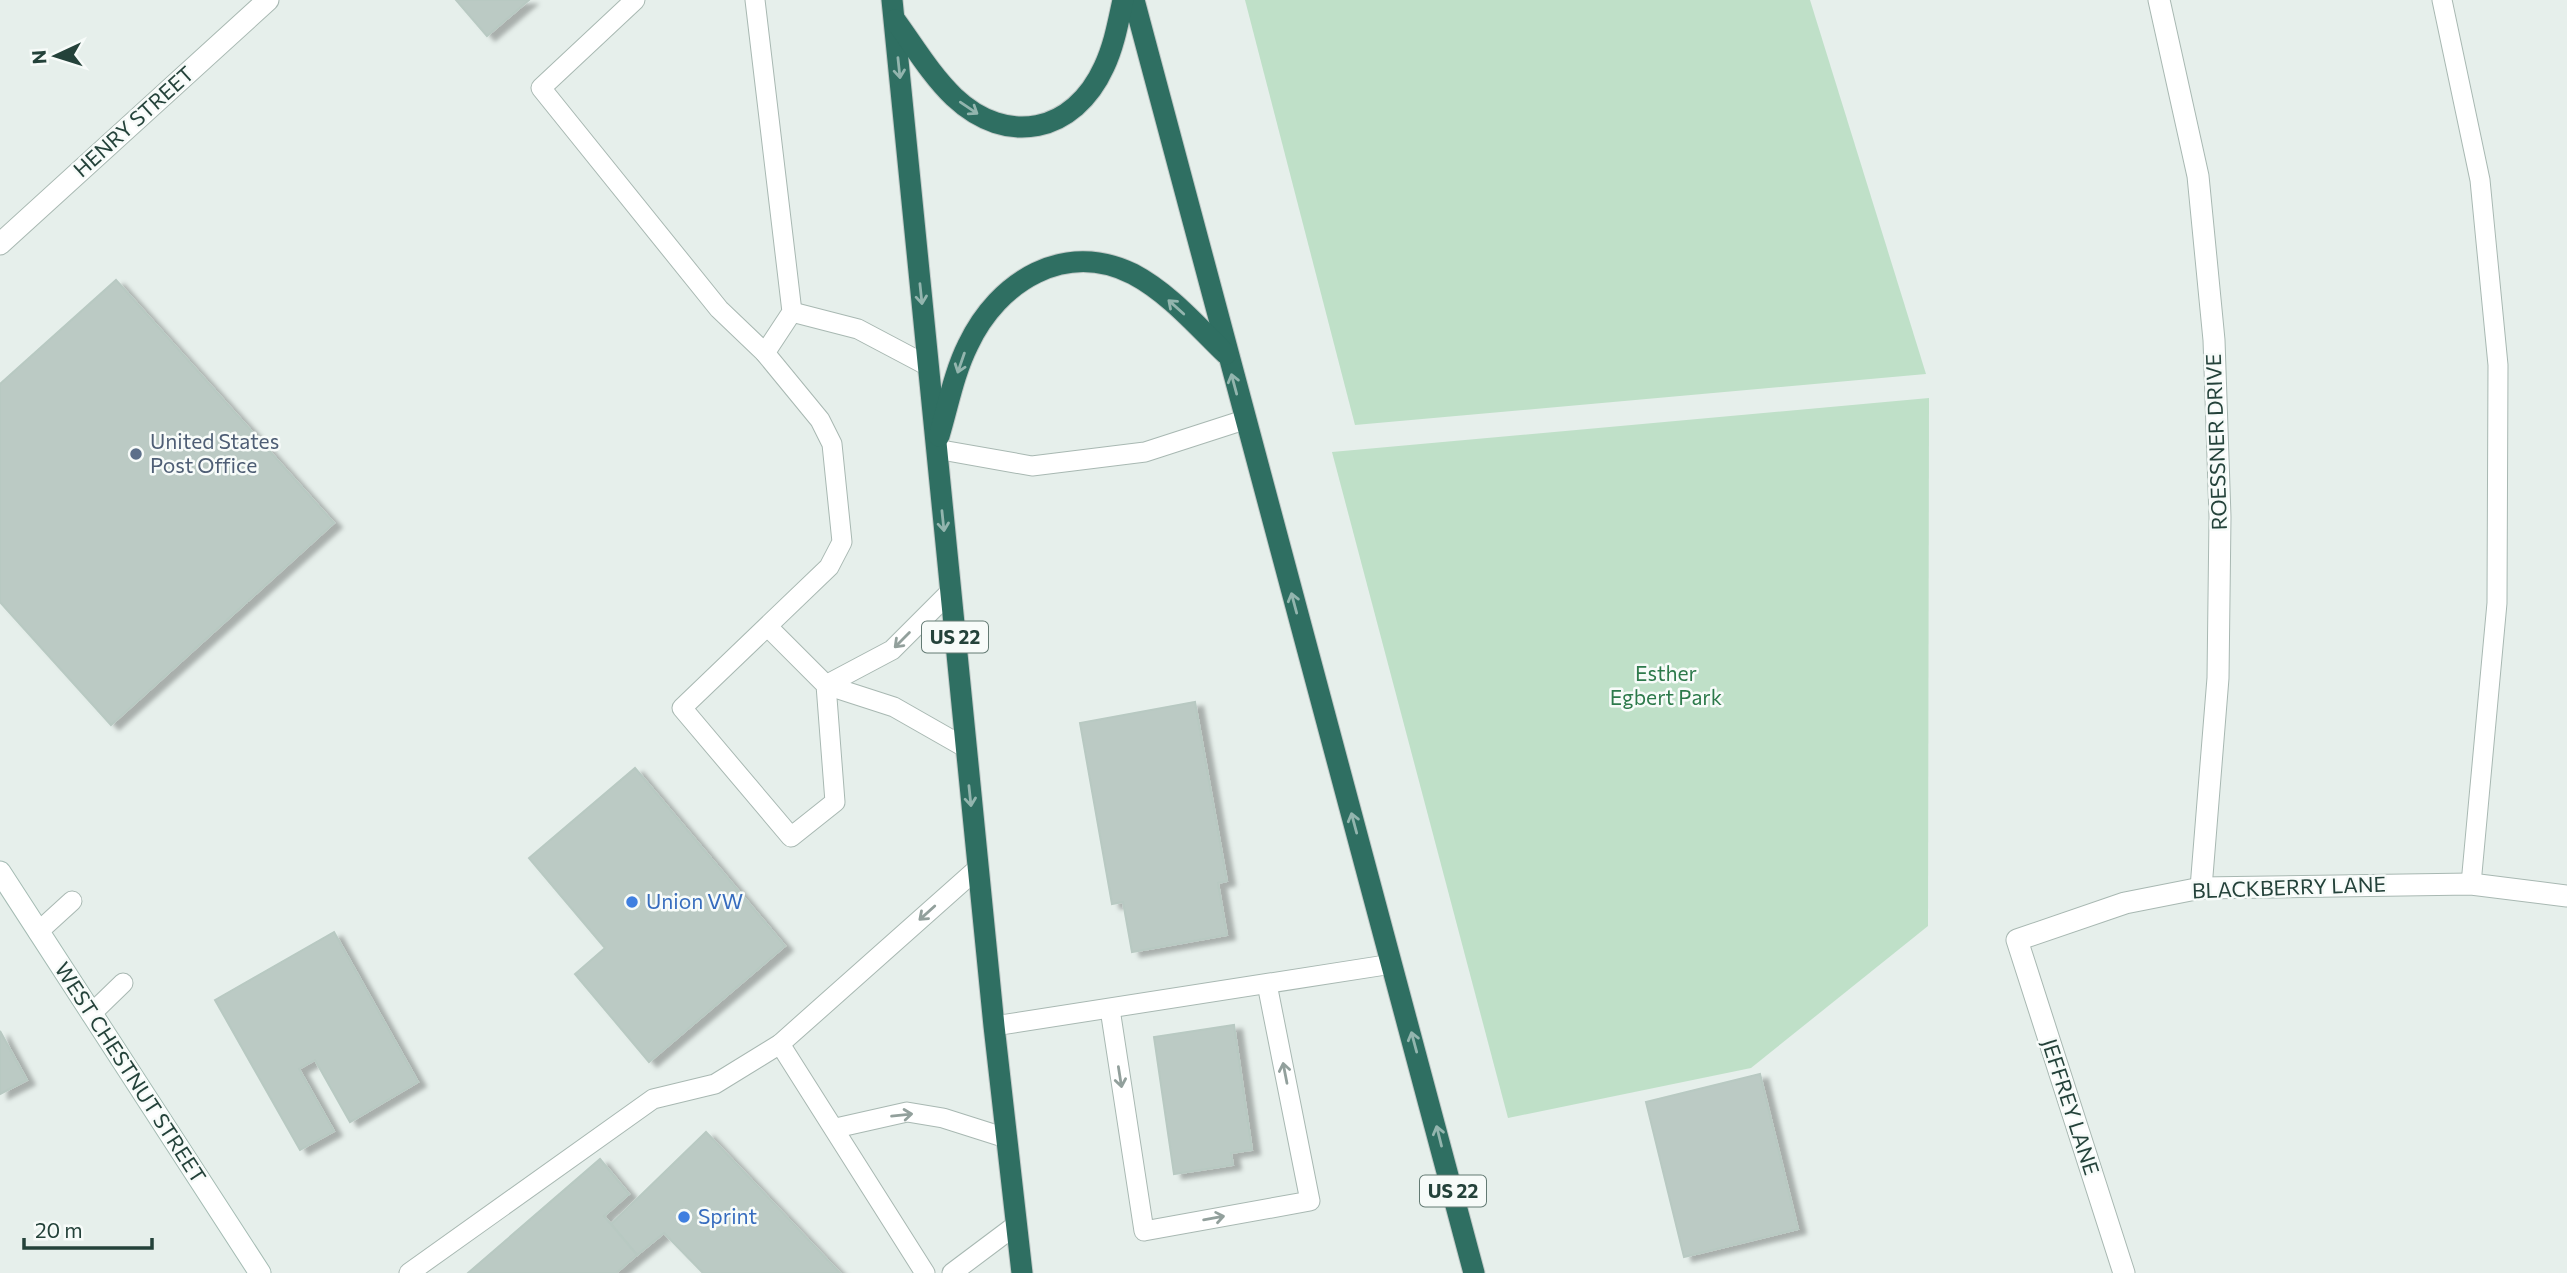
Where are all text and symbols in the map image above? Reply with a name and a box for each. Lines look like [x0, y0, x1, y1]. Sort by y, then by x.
north arrow [21, 21, 91, 91]
text: N [27, 49, 51, 65]
one-way arrow [892, 56, 905, 79]
street label: HENRY STREET [68, 60, 198, 181]
one-way arrow [959, 100, 978, 115]
one-way arrow [915, 282, 928, 305]
one-way arrow [1167, 299, 1185, 315]
one-way arrow [954, 351, 966, 373]
street label: ROESSNER DRIVE [2200, 353, 2231, 531]
one-way arrow [1227, 373, 1240, 396]
place label: United States Post Office [150, 428, 279, 477]
marker: United States Post Office [128, 446, 144, 462]
one-way arrow [937, 509, 950, 532]
one-way arrow [1286, 593, 1299, 615]
road number: US 22 [922, 622, 988, 652]
one-way arrow [894, 632, 911, 649]
park label: Esther Egbert Park [1610, 660, 1722, 709]
one-way arrow [964, 784, 977, 807]
one-way arrow [1347, 812, 1360, 835]
street label: BLACKBERRY LANE [2192, 871, 2386, 902]
place label: Union VW [646, 888, 743, 913]
marker: Union VW [624, 894, 640, 910]
one-way arrow [919, 905, 936, 922]
street label: WEST CHESTNUT STREET [50, 957, 212, 1187]
one-way arrow [1407, 1032, 1420, 1054]
street label: JEFFREY LANE [2038, 1035, 2105, 1178]
one-way arrow [1278, 1062, 1292, 1085]
one-way arrow [1114, 1065, 1127, 1088]
one-way arrow [890, 1108, 913, 1121]
one-way arrow [1432, 1125, 1445, 1147]
road number: US 22 [1420, 1176, 1486, 1206]
place label: Sprint [698, 1203, 757, 1228]
scale bar [24, 1206, 152, 1250]
marker: Sprint [676, 1209, 692, 1225]
one-way arrow [1203, 1211, 1225, 1224]
text: 20 m [35, 1217, 83, 1242]

